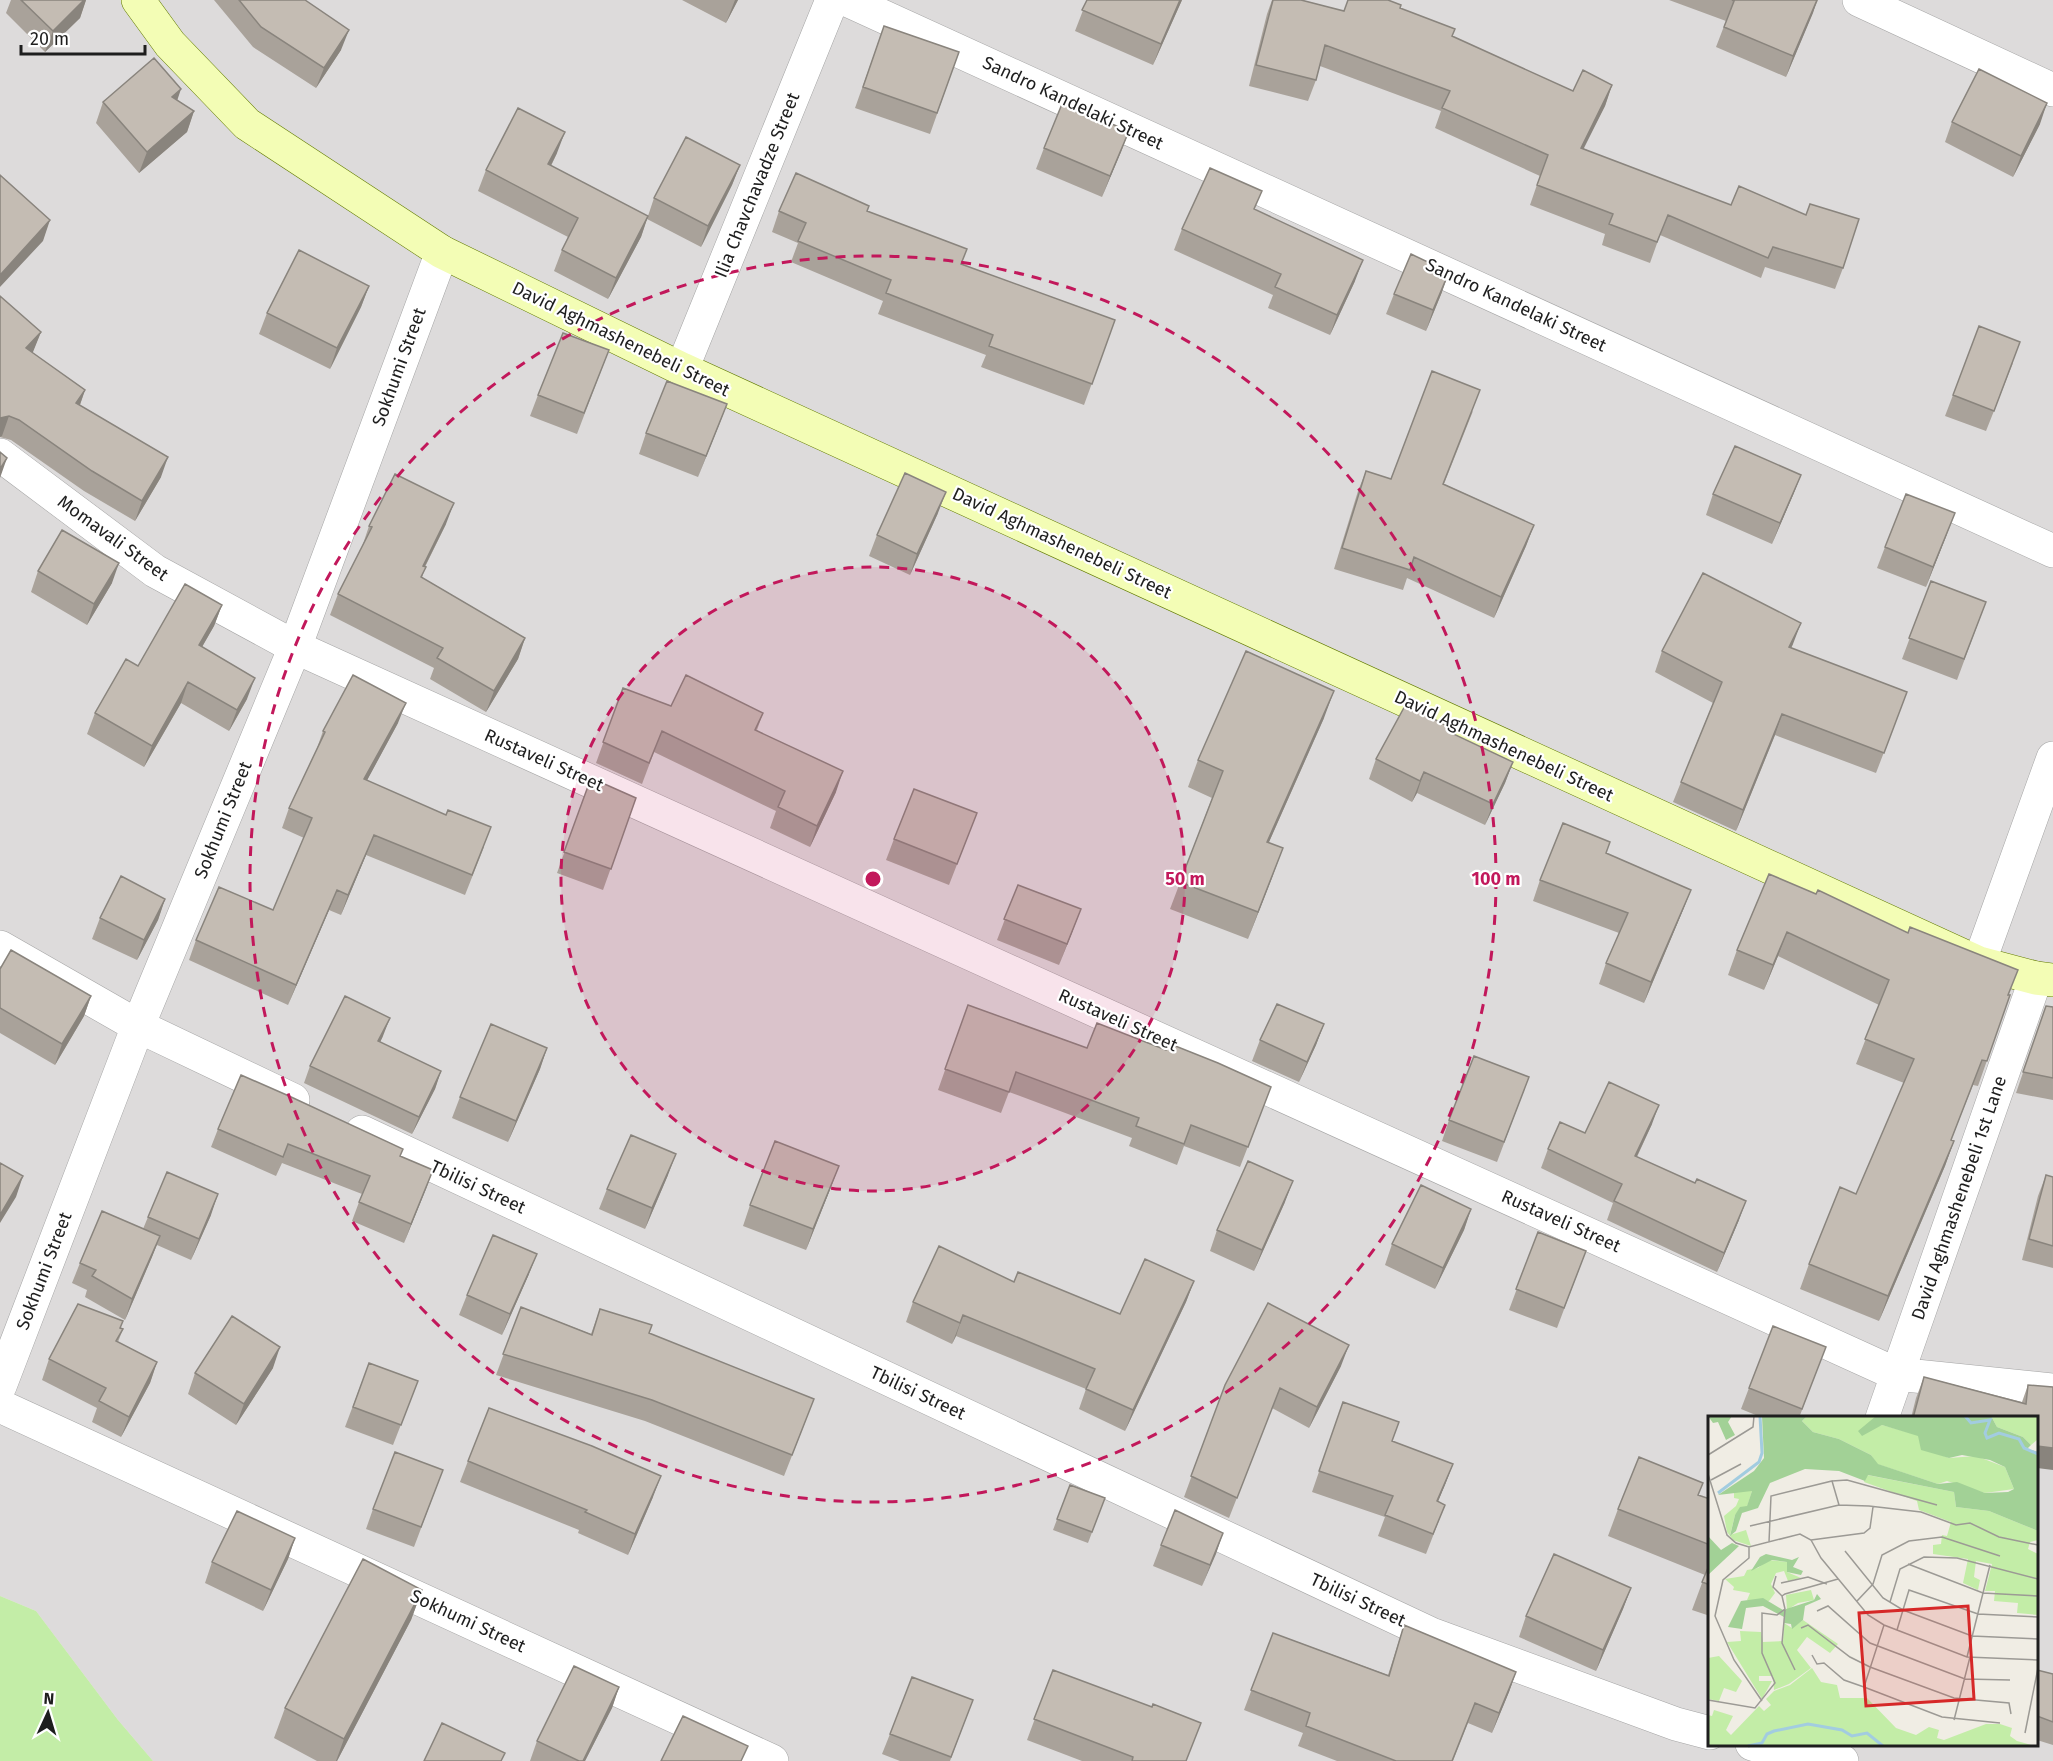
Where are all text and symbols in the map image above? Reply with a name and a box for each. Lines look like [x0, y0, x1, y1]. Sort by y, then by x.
scale bar [21, 18, 146, 56]
text: 20 m [30, 28, 69, 50]
street label: Sandro Kandelaki Street [979, 51, 1167, 155]
street label: Ilia Chavchavadze Street [710, 89, 804, 281]
street label: Sandro Kandelaki Street [1422, 253, 1610, 357]
street label: David Aghmashenebeli Street [509, 277, 734, 402]
street label: Sokhumi Street [367, 304, 431, 429]
street label: David Aghmashenebeli Street [949, 482, 1176, 604]
street label: Momavali Street [53, 490, 173, 586]
street label: David Aghmashenebeli Street [1391, 685, 1618, 807]
street label: Rustaveli Street [481, 724, 607, 796]
street label: Sokhumi Street [189, 758, 257, 882]
text: 50 m [1165, 868, 1205, 890]
text: 100 m [1472, 868, 1520, 890]
centre of rings [863, 869, 883, 889]
street label: Rustaveli Street [1055, 984, 1181, 1056]
street label: David Aghmashenebeli 1st Lane [1907, 1073, 2011, 1323]
street label: Tbilisi Street [427, 1155, 530, 1219]
street label: Rustaveli Street [1498, 1185, 1624, 1257]
street label: Sokhumi Street [11, 1208, 77, 1333]
street label: Tbilisi Street [867, 1361, 970, 1425]
inset map [1708, 1416, 2038, 1746]
street label: Tbilisi Street [1307, 1568, 1410, 1632]
street label: Sokhumi Street [407, 1585, 530, 1658]
north arrow [18, 1683, 78, 1743]
text: N [43, 1689, 55, 1708]

